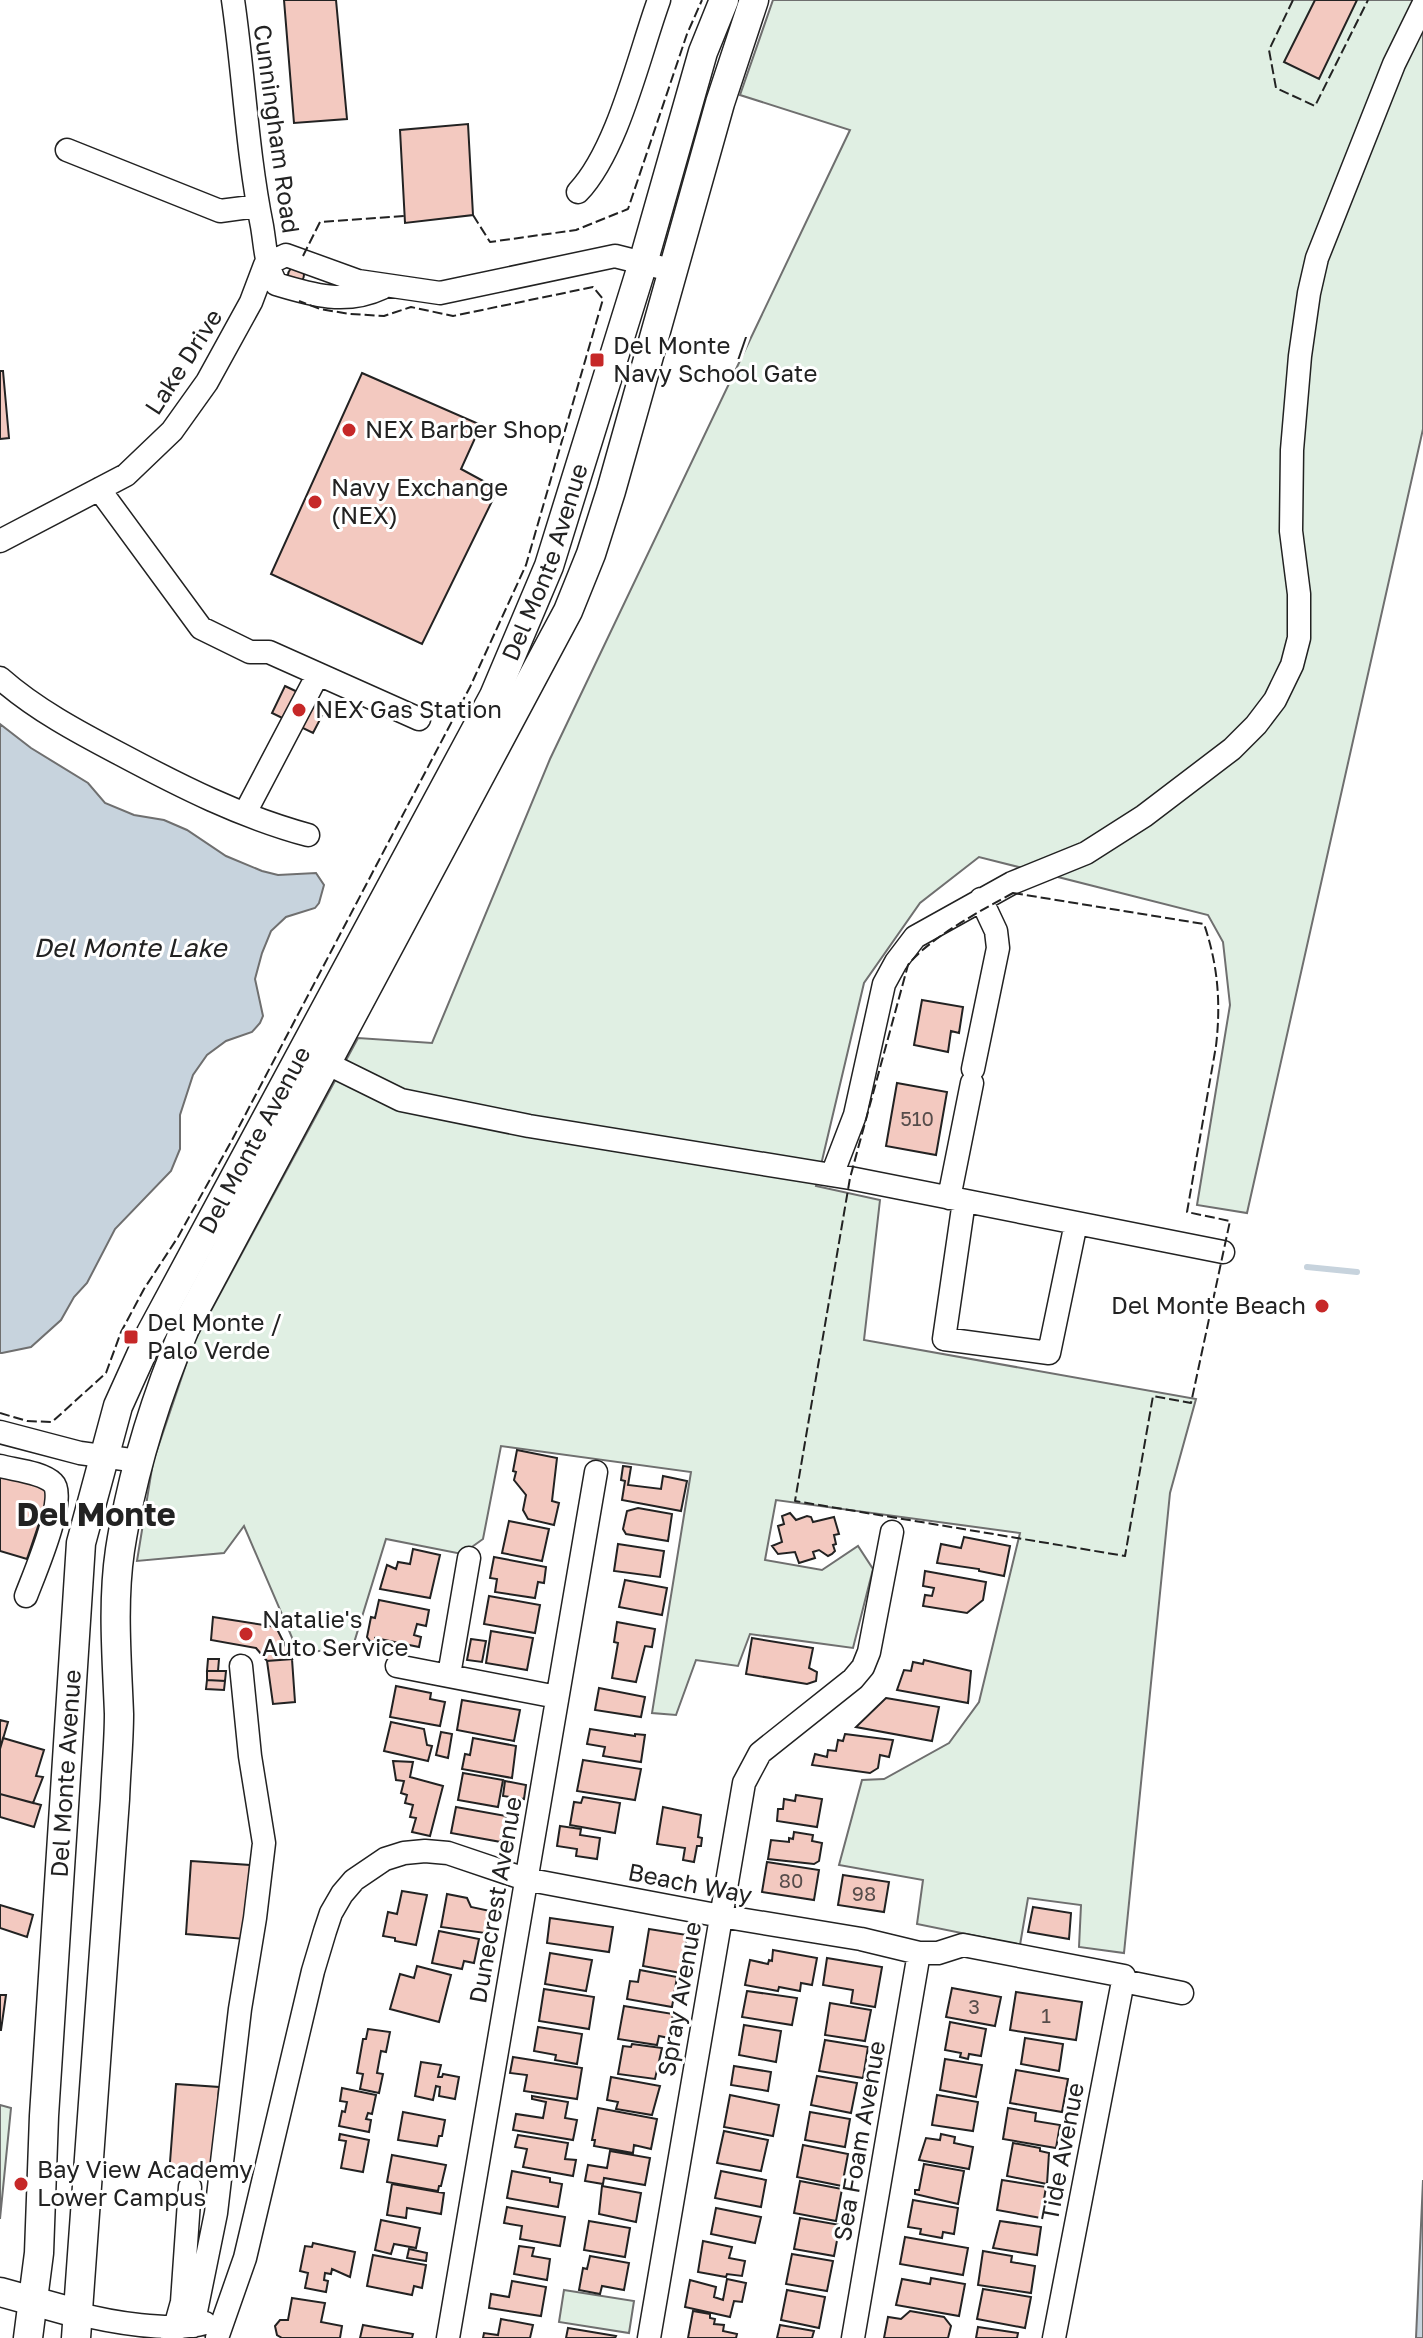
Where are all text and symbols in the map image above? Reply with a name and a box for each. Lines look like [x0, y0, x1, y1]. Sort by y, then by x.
street label: Cunningham Road [248, 22, 307, 235]
street label: Lake Drive [138, 303, 228, 419]
place label: Del Monte / Navy School Gate [613, 330, 817, 387]
marker: Del Monte / Navy School Gate [588, 351, 606, 369]
place label: NEX Barber Shop [365, 414, 562, 443]
marker: NEX Barber Shop [340, 421, 358, 439]
street label: Del Monte Avenue [495, 460, 593, 665]
place label: Navy Exchange (NEX) [331, 472, 508, 529]
marker: Navy Exchange (NEX) [306, 493, 324, 511]
place label: NEX Gas Station [315, 694, 502, 723]
marker: NEX Gas Station [290, 701, 308, 719]
water label: Del Monte Lake [34, 932, 228, 963]
street label: Del Monte Avenue [191, 1041, 316, 1238]
house number: 510 [900, 1106, 934, 1130]
place label: Del Monte Beach [1111, 1290, 1306, 1319]
marker: Del Monte Beach [1313, 1297, 1331, 1315]
place label: Del Monte / Palo Verde [147, 1307, 282, 1364]
marker: Del Monte / Palo Verde [122, 1328, 140, 1346]
district label: Del Monte [16, 1495, 176, 1533]
place label: Natalie's Auto Service [262, 1604, 408, 1661]
marker: Natalie's Auto Service [237, 1625, 255, 1643]
street label: Del Monte Avenue [43, 1669, 86, 1878]
street label: Dunecrest Avenue [462, 1794, 527, 2005]
street label: Beach Way [626, 1856, 755, 1909]
house number: 80 [779, 1868, 803, 1892]
house number: 98 [852, 1881, 876, 1905]
street label: Spray Avenue [651, 1919, 706, 2078]
house number: 3 [968, 1994, 980, 2018]
house number: 1 [1041, 2003, 1051, 2027]
street label: Sea Foam Avenue [827, 2038, 890, 2243]
street label: Tide Avenue [1034, 2080, 1089, 2224]
place label: Bay View Academy Lower Campus [37, 2154, 253, 2211]
marker: Bay View Academy Lower Campus [12, 2175, 30, 2193]

